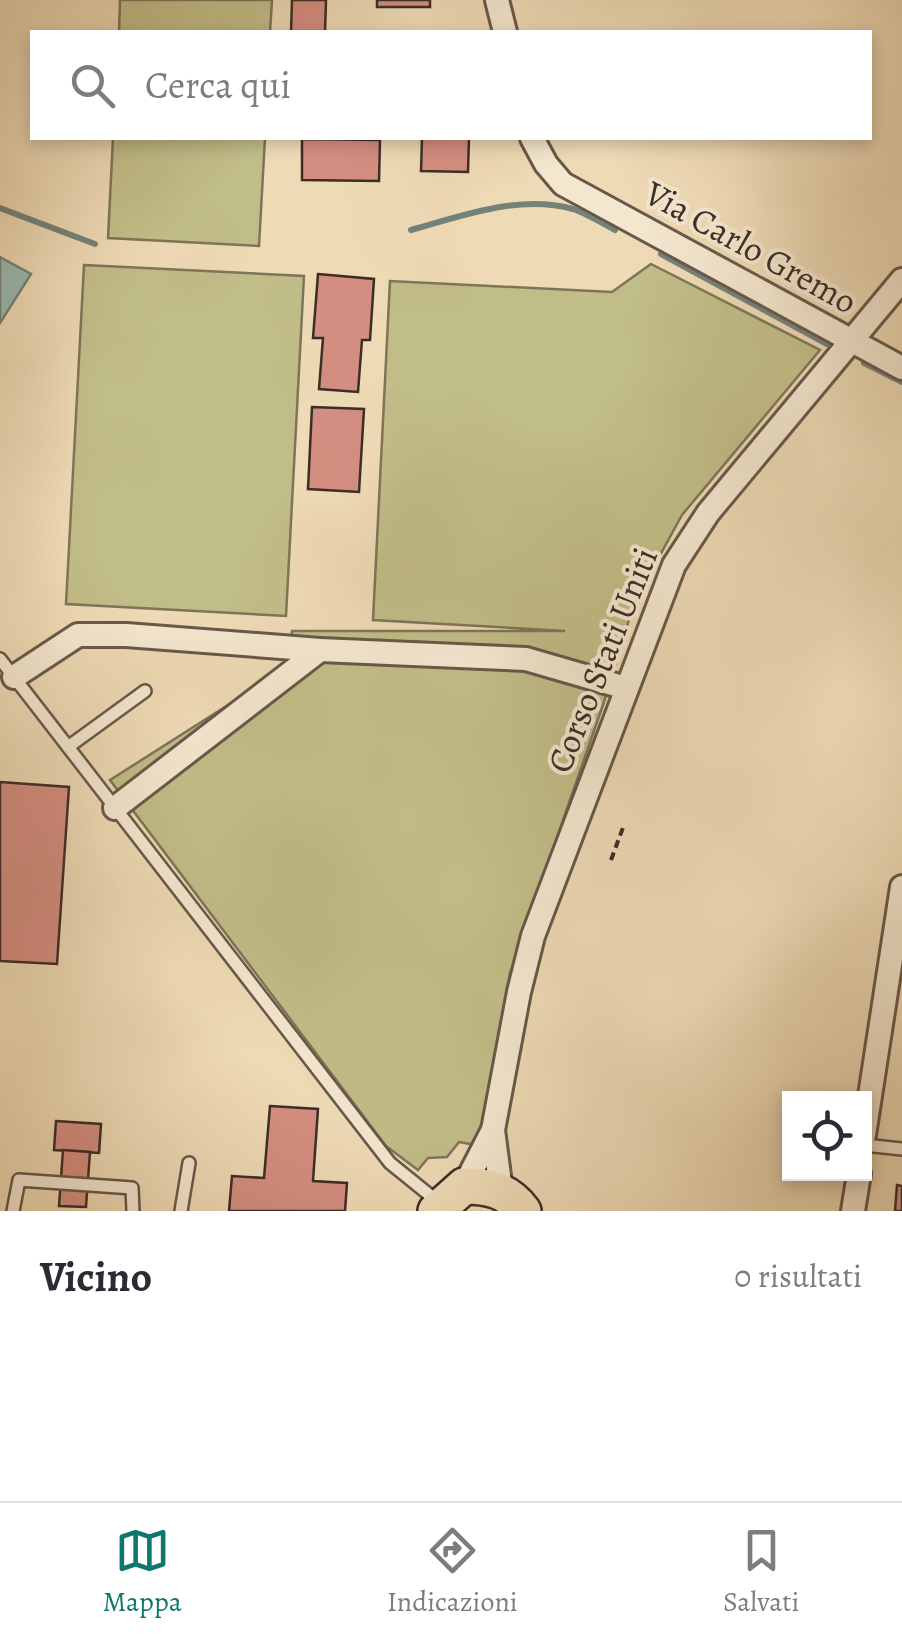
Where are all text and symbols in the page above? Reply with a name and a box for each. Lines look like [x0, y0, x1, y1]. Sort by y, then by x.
search box [30, 30, 872, 140]
icon: search [65, 58, 120, 113]
text: Cerca qui [145, 59, 291, 111]
street label: Via Carlo Gremo [635, 168, 866, 325]
street label: Corso Stati Uniti [535, 540, 669, 780]
map controls [782, 1091, 872, 1181]
button: locate [782, 1091, 872, 1181]
text: Vicino [40, 1248, 152, 1305]
text: 0 risultati [734, 1254, 862, 1298]
tab: Mappa [103, 1523, 182, 1621]
tab: Indicazioni [387, 1523, 518, 1621]
tab: Salvati [723, 1523, 799, 1621]

